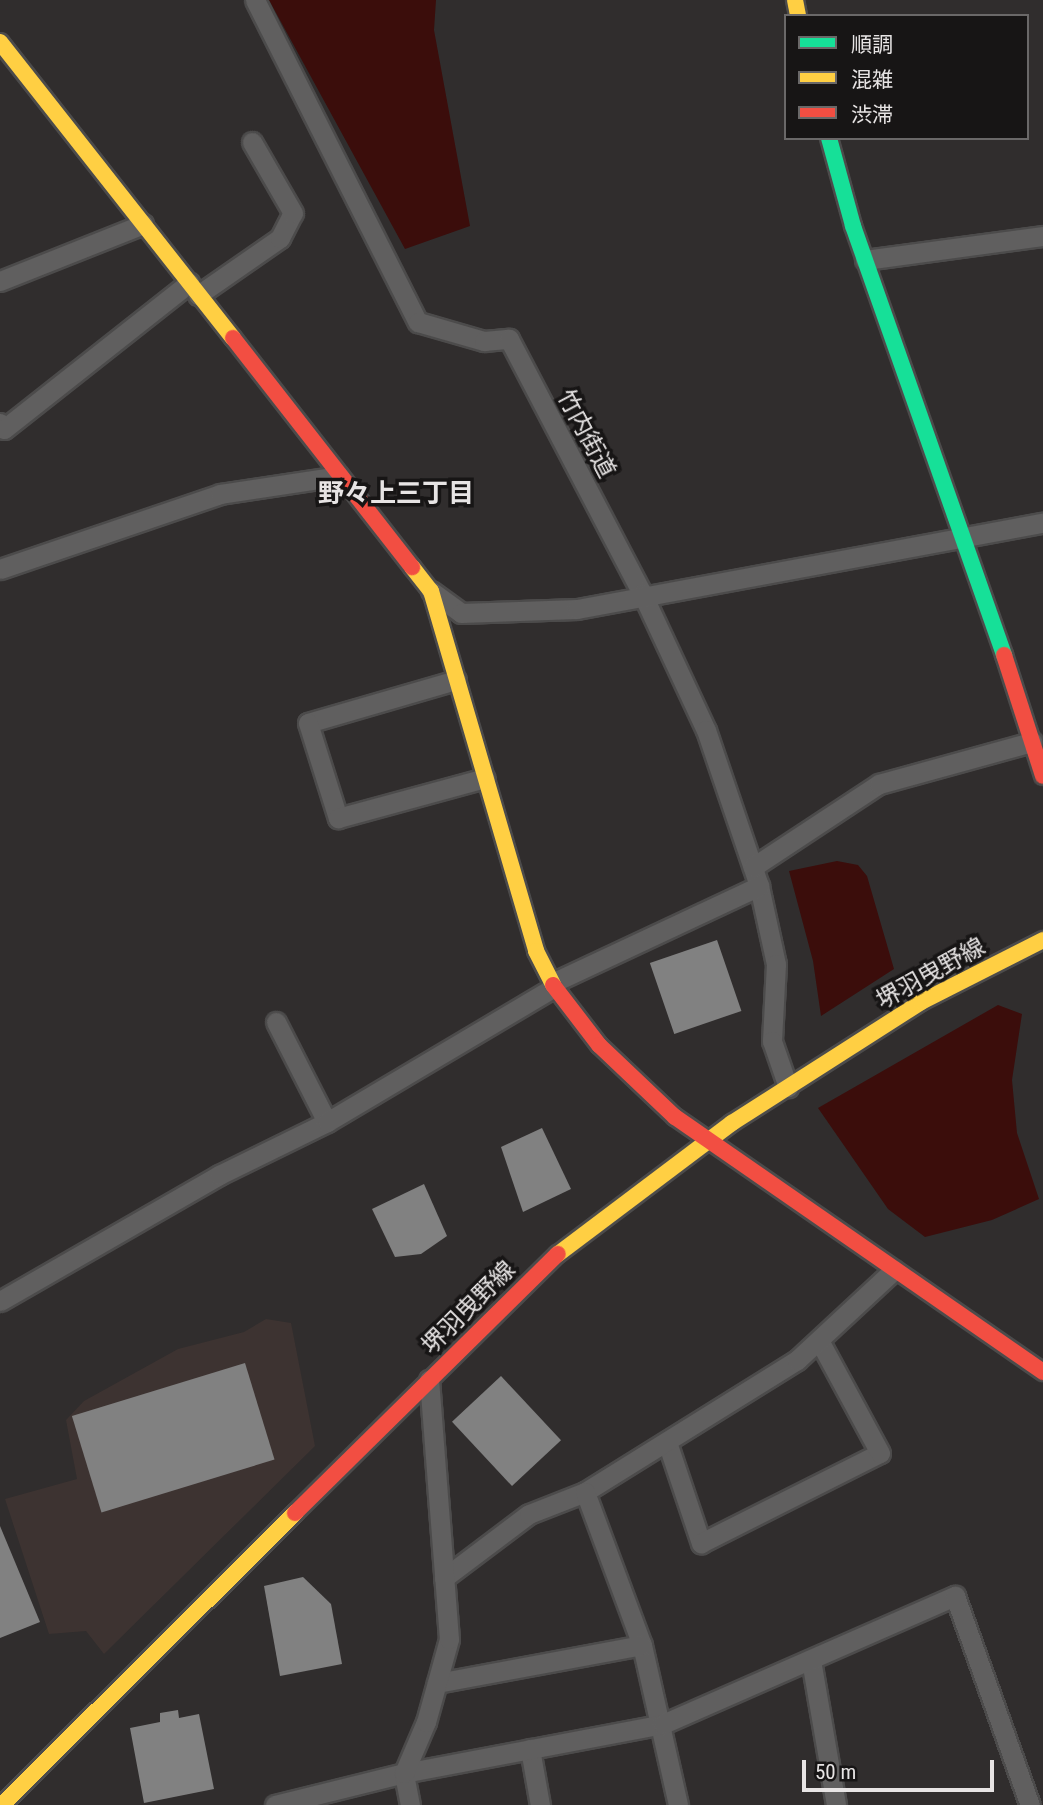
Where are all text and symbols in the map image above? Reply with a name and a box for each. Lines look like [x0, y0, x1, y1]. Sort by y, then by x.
legend [784, 14, 1029, 140]
text: 順調 [851, 33, 893, 57]
text: 混雑 [851, 68, 893, 92]
text: 渋滞 [851, 103, 893, 127]
street label: 竹内街道 [551, 385, 621, 483]
district label: 野々上三丁目 [318, 478, 474, 510]
street label: 堺羽曳野線 [872, 932, 990, 1016]
street label: 堺羽曳野線 [416, 1255, 522, 1361]
scale bar [805, 1745, 998, 1789]
text: 50 m [815, 1760, 856, 1784]

